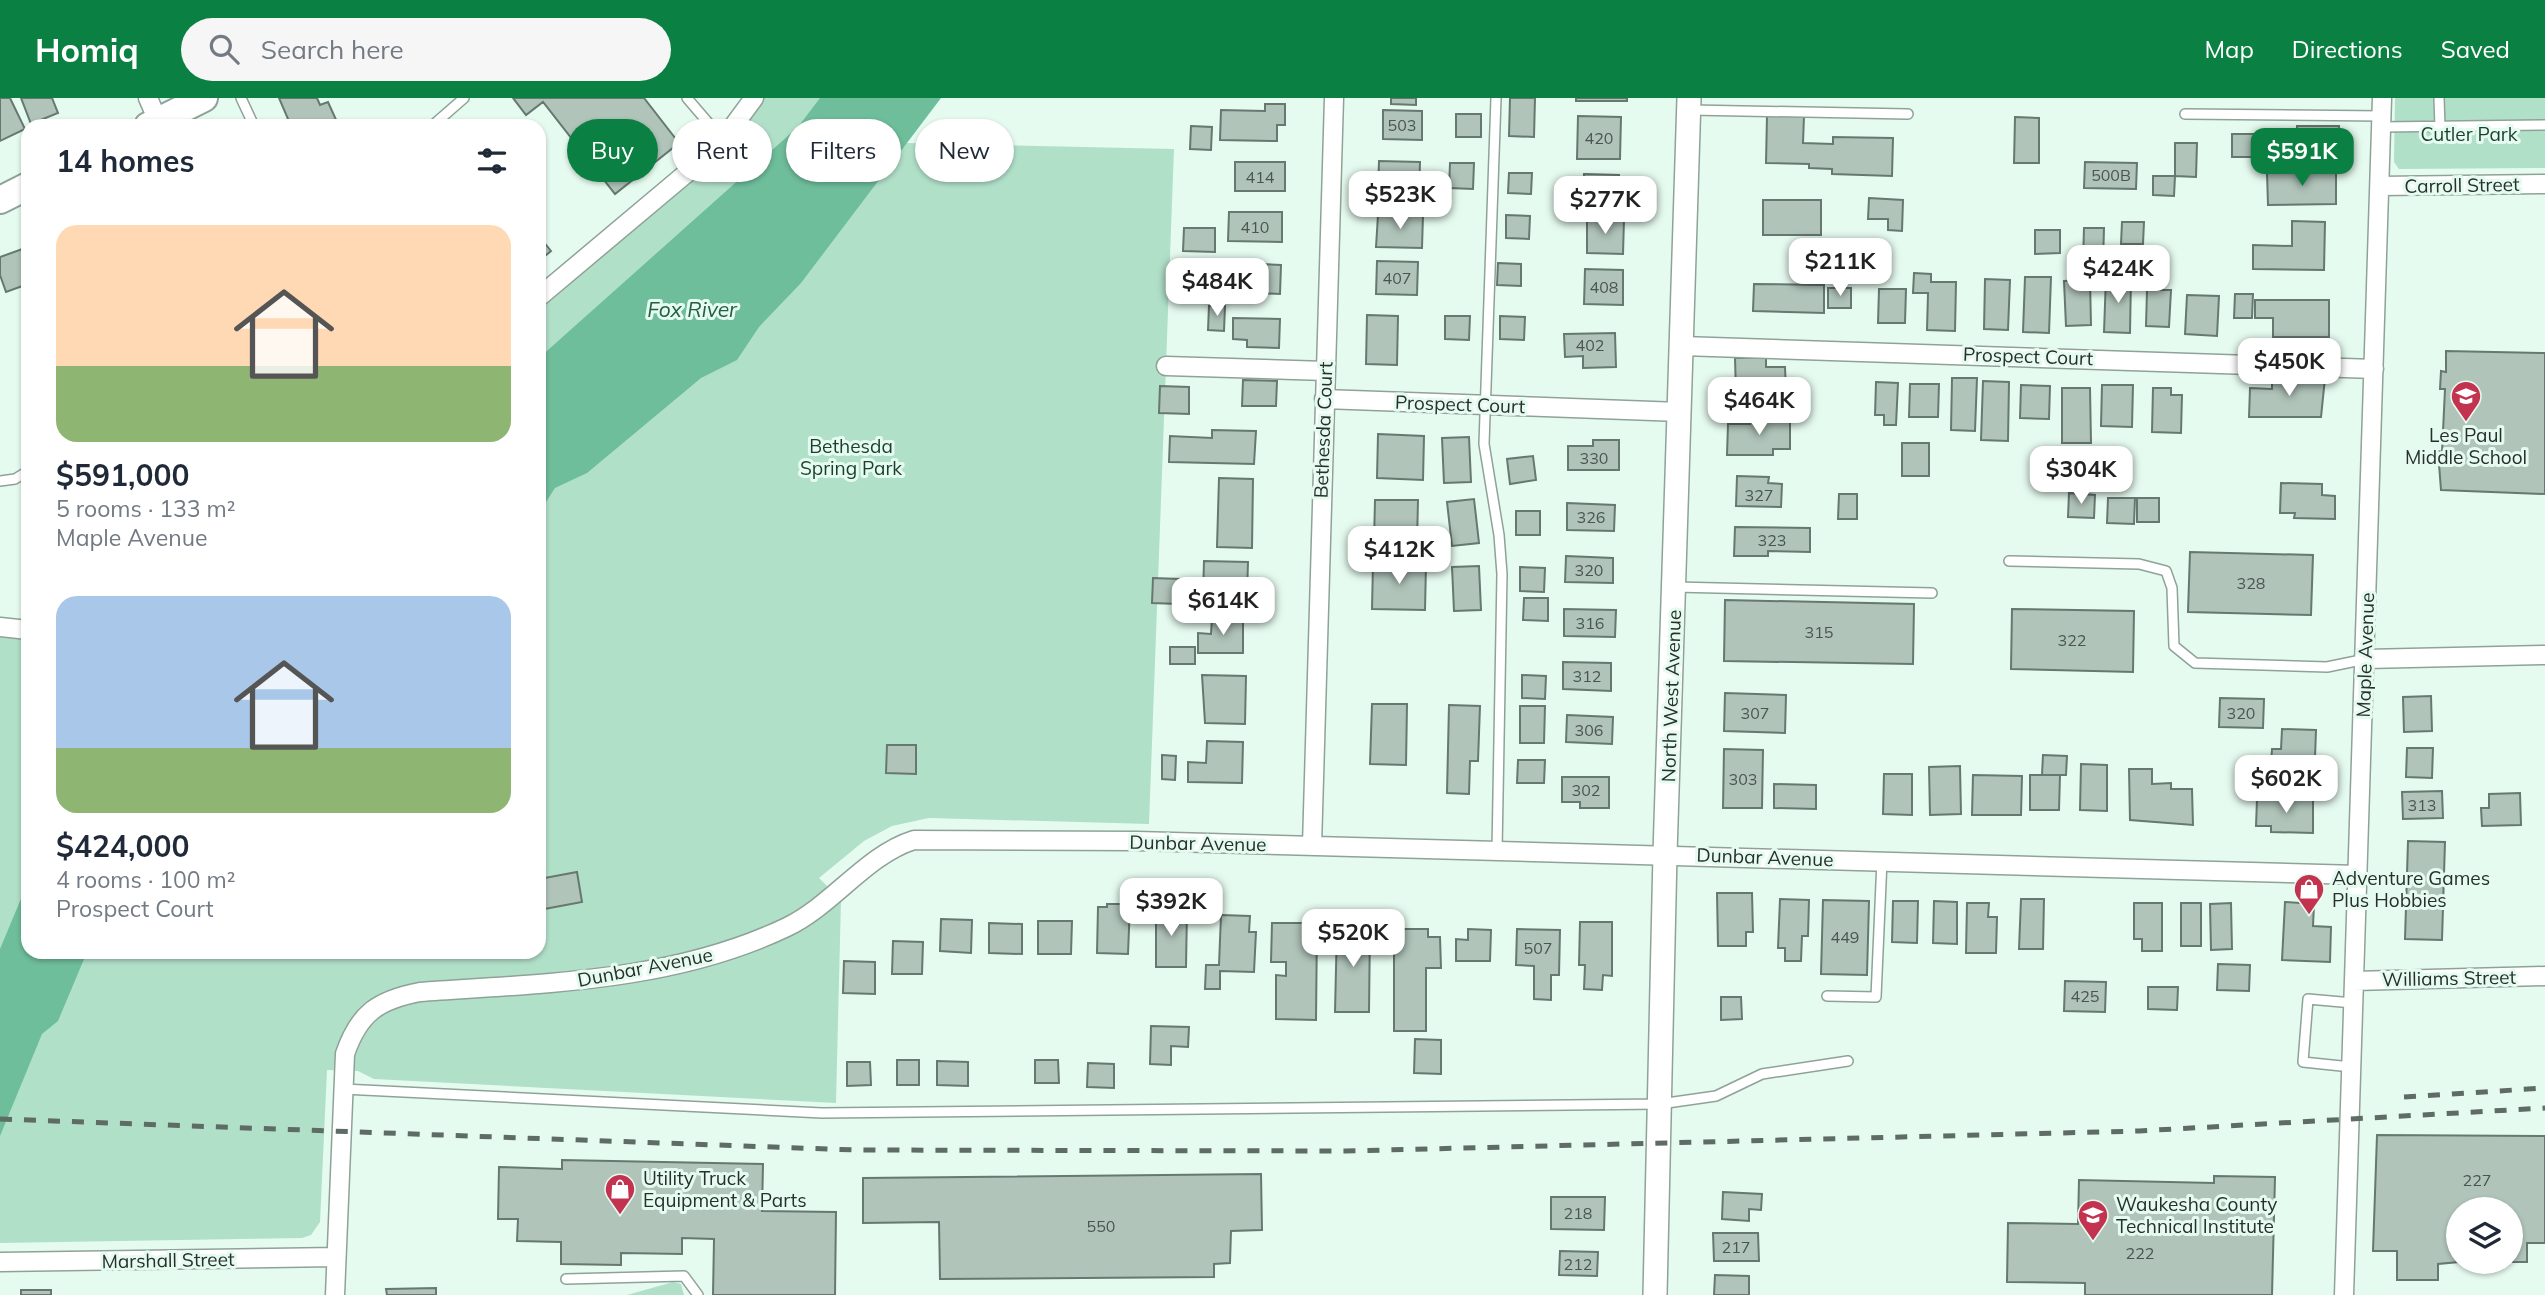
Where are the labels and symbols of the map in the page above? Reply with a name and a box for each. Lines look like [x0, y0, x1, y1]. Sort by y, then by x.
house number: 503 [1388, 115, 1416, 135]
park label: Cutler Park [2420, 122, 2518, 146]
house number: 420 [1585, 128, 1613, 148]
pin: $591K [2253, 129, 2351, 188]
house number: 500B [2091, 165, 2131, 185]
house number: 414 [1246, 167, 1275, 187]
pin: $523K [1351, 172, 1449, 231]
street label: Carroll Street [2404, 172, 2520, 198]
pin: $277K [1556, 176, 1654, 236]
house number: 410 [1241, 217, 1269, 237]
pin: $211K [1791, 238, 1889, 298]
pin: $424K [2069, 246, 2167, 305]
pin: $484K [1168, 258, 1266, 318]
house number: 407 [1383, 268, 1411, 288]
house number: 408 [1590, 277, 1618, 297]
water label: Fox River [647, 296, 738, 322]
house number: 402 [1576, 335, 1604, 355]
pin: $450K [2240, 338, 2338, 398]
street label: Prospect Court [1963, 342, 2094, 370]
street label: Bethesda Court [1309, 361, 1337, 499]
pin: $464K [1710, 378, 1808, 437]
school or university icon: Les Paul Middle School [2449, 379, 2483, 423]
street label: Prospect Court [1395, 390, 1526, 418]
place label: Les Paul Middle School [2405, 423, 2527, 469]
park label: Bethesda Spring Park [800, 434, 902, 480]
pin: $304K [2032, 446, 2130, 506]
house number: 330 [1580, 448, 1608, 468]
house number: 327 [1745, 485, 1773, 505]
house number: 326 [1577, 507, 1605, 527]
pin: $412K [1350, 526, 1448, 586]
house number: 323 [1758, 530, 1786, 550]
house number: 320 [1575, 560, 1603, 580]
house number: 328 [2237, 573, 2265, 593]
pin: $614K [1174, 578, 1272, 637]
street label: Maple Avenue [2351, 592, 2379, 718]
street label: North West Avenue [1656, 609, 1686, 783]
house number: 316 [1576, 613, 1604, 633]
house number: 315 [1805, 622, 1833, 642]
house number: 322 [2058, 630, 2086, 650]
house number: 312 [1573, 666, 1601, 686]
house number: 307 [1741, 703, 1769, 723]
house number: 320 [2227, 703, 2255, 723]
house number: 306 [1575, 720, 1603, 740]
pin: $602K [2237, 756, 2335, 815]
house number: 303 [1729, 769, 1757, 789]
house number: 302 [1572, 780, 1600, 800]
house number: 313 [2408, 795, 2436, 815]
street label: Dunbar Avenue [1129, 830, 1267, 856]
street label: Dunbar Avenue [1696, 843, 1834, 871]
place label: Adventure Games Plus Hobbies [2332, 866, 2490, 912]
shop icon: Adventure Games Plus Hobbies [2292, 872, 2326, 916]
pin: $392K [1122, 878, 1220, 938]
pin: $520K [1304, 910, 1402, 969]
house number: 449 [1831, 927, 1859, 947]
house number: 507 [1524, 938, 1552, 958]
street label: Dunbar Avenue [575, 942, 715, 992]
street label: Williams Street [2382, 965, 2517, 991]
house number: 425 [2071, 986, 2099, 1006]
place label: Utility Truck Equipment & Parts [643, 1166, 807, 1212]
house number: 227 [2463, 1170, 2491, 1190]
shop icon: Utility Truck Equipment & Parts [603, 1172, 637, 1216]
place label: Waukesha County Technical Institute [2116, 1192, 2277, 1238]
school or university icon: Waukesha County Technical Institute [2076, 1198, 2110, 1242]
house number: 218 [1564, 1203, 1592, 1223]
house number: 550 [1087, 1216, 1115, 1236]
house number: 217 [1722, 1237, 1750, 1257]
house number: 222 [2126, 1243, 2154, 1263]
street label: Marshall Street [101, 1247, 235, 1273]
house number: 212 [1564, 1254, 1592, 1274]

